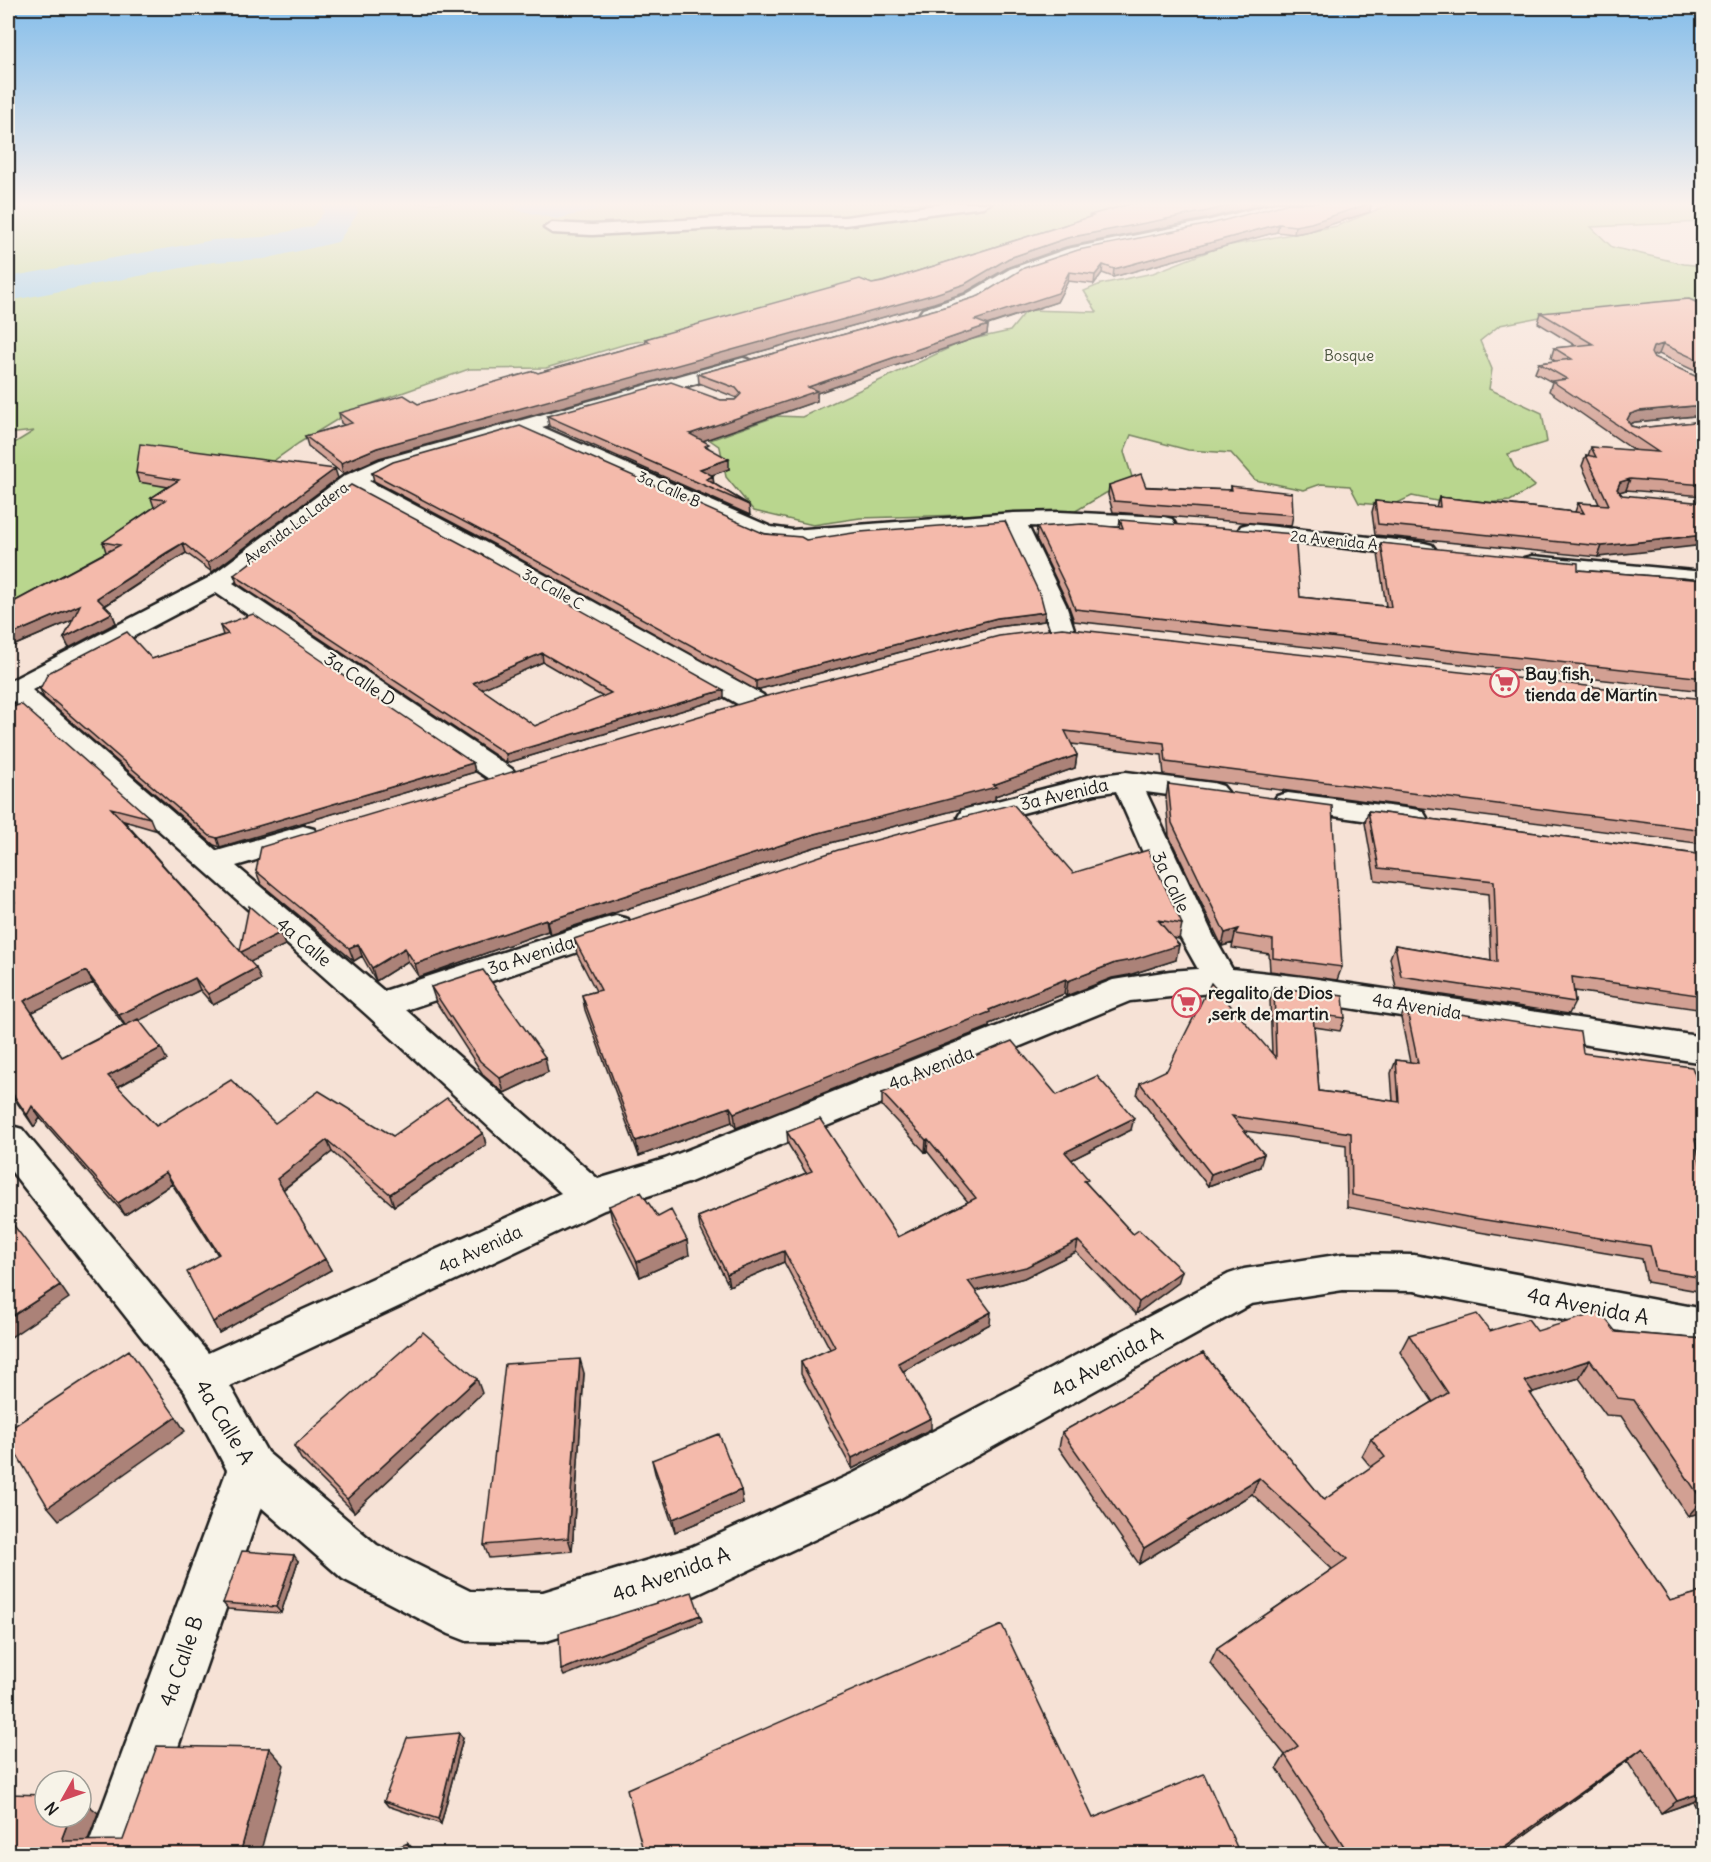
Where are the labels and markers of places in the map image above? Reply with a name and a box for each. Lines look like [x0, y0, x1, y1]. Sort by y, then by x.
place label: Bay fish, tienda de Martín [1525, 662, 1658, 706]
supermarket icon: Bay fish, tienda de Martín [1488, 667, 1520, 699]
place label: regalito de Dios ,serk de martin [1208, 981, 1333, 1025]
supermarket icon: regalito de Dios ,serk de martin [1171, 986, 1203, 1018]

